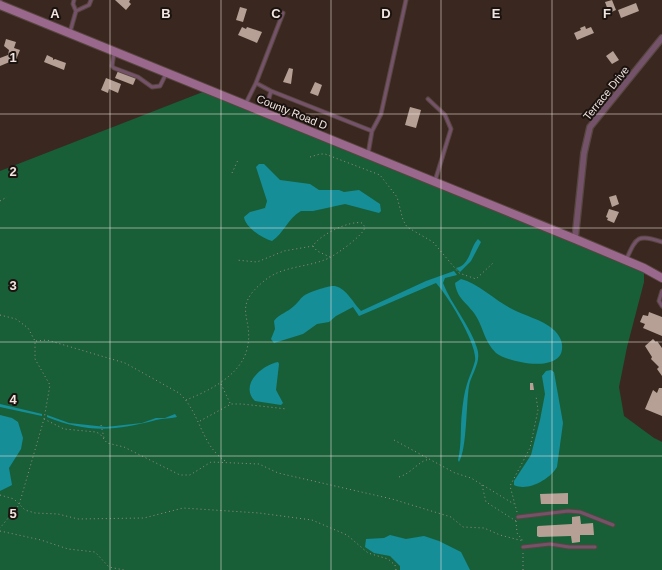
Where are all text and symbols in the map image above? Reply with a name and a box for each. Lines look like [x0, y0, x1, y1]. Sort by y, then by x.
text: A [50, 6, 60, 21]
text: B [161, 6, 171, 21]
text: C [271, 6, 281, 21]
text: D [381, 6, 391, 21]
text: E [492, 6, 501, 21]
text: F [603, 6, 611, 21]
text: 1 [9, 50, 17, 65]
street label: Terrace Drive [581, 64, 631, 122]
street label: County Road D [255, 92, 329, 132]
text: 2 [9, 164, 17, 179]
text: 3 [9, 278, 17, 293]
text: 4 [9, 392, 17, 407]
text: 5 [9, 506, 17, 521]

